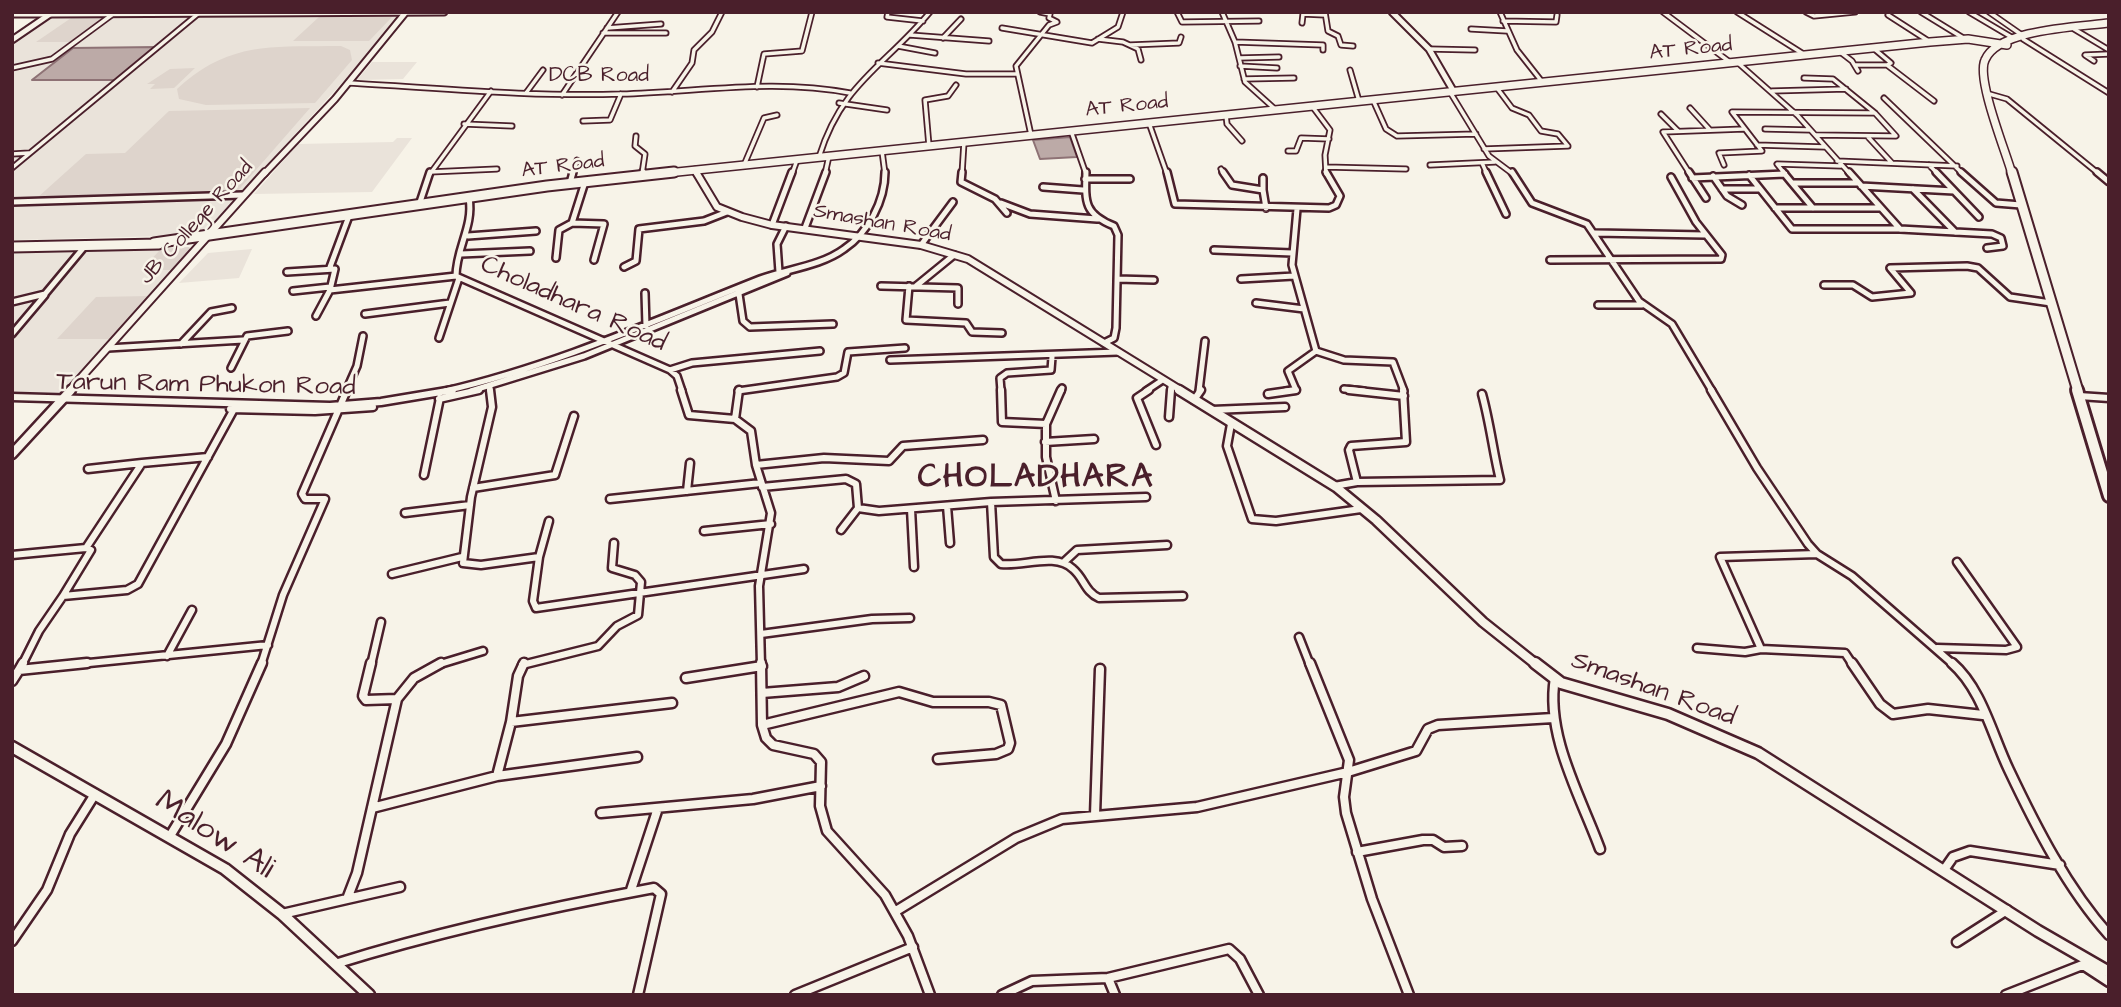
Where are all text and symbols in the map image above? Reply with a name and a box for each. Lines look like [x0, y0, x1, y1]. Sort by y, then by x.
street label: AT Road [1648, 33, 1734, 67]
street label: DCB Road [549, 64, 649, 90]
street label: AT Road [1084, 90, 1170, 124]
street label: AT Road [520, 149, 606, 185]
street label: JB College Road [135, 156, 259, 290]
street label: Smashan Road [811, 199, 953, 249]
street label: Choladhara Road [475, 250, 671, 360]
street label: Tarun Ram Phukon Road [56, 368, 356, 404]
district label: CHOLADHARA [919, 459, 1153, 499]
street label: Smashan Road [1567, 646, 1739, 734]
street label: Malow Ali [147, 783, 281, 889]

